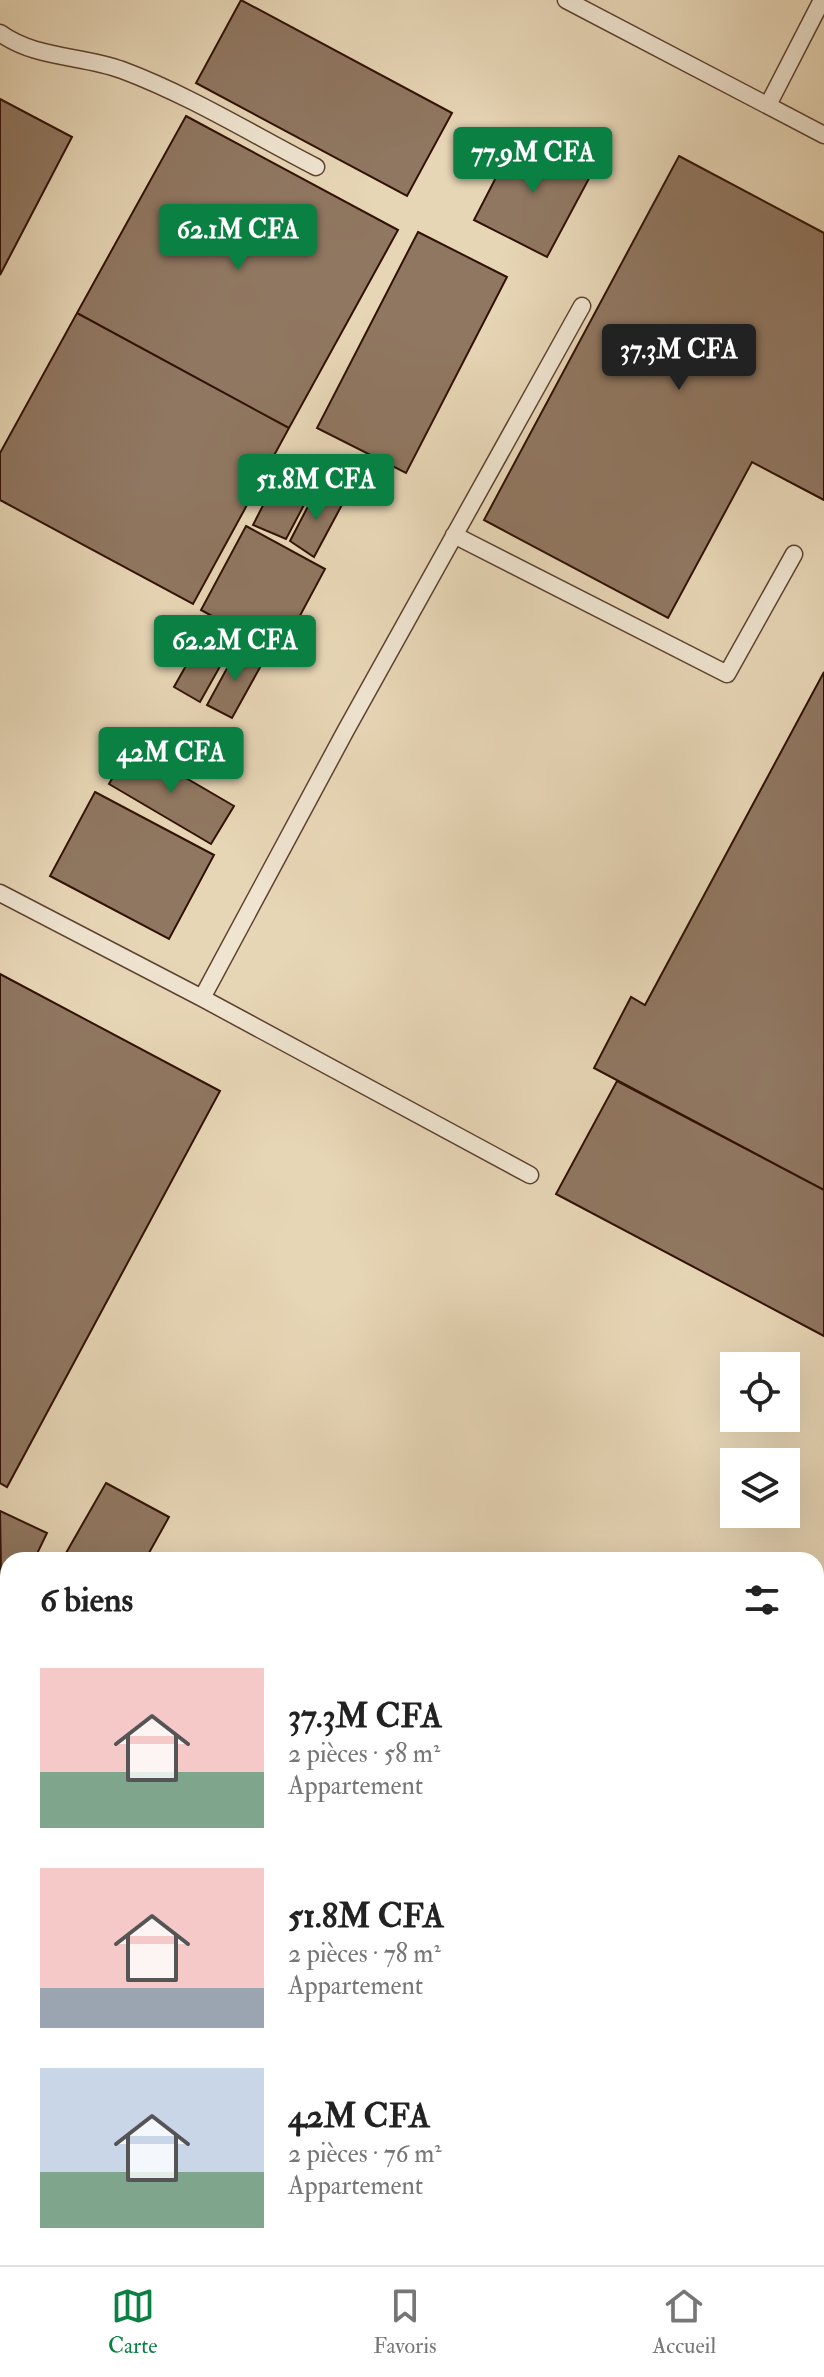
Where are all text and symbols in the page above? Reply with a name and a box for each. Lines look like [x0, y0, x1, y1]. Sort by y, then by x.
pin: 77.9M CFA [441, 127, 625, 195]
text: 77.9M CFA [471, 137, 595, 169]
pin: 62.1M CFA [146, 204, 330, 272]
text: 62.1M CFA [177, 214, 299, 246]
pin: 37.3M CFA [587, 324, 771, 392]
text: 37.3M CFA [620, 334, 738, 366]
pin: 51.8M CFA [224, 454, 408, 522]
text: 51.8M CFA [256, 464, 376, 496]
pin: 62.2M CFA [143, 615, 327, 683]
text: 62.2M CFA [172, 625, 298, 657]
pin: 42M CFA [97, 727, 245, 795]
text: 42M CFA [117, 737, 225, 769]
map controls [720, 1352, 800, 1528]
button: locate [720, 1352, 800, 1432]
button: layers [720, 1448, 800, 1528]
icon: filters [740, 1578, 784, 1622]
text: 6 biens [40, 1579, 133, 1622]
text: 37.3M CFA [288, 1695, 442, 1738]
icon: home [104, 1700, 200, 1796]
text: 2 pièces · 58 m² [288, 1738, 440, 1770]
text: Appartement [288, 1770, 423, 1802]
text: 51.8M CFA [288, 1895, 444, 1938]
icon: home [104, 1900, 200, 1996]
text: 2 pièces · 78 m² [288, 1938, 441, 1970]
text: Appartement [288, 1970, 423, 2002]
text: 42M CFA [288, 2095, 430, 2138]
icon: home [104, 2100, 200, 2196]
text: 2 pièces · 76 m² [288, 2138, 442, 2170]
text: Appartement [288, 2170, 423, 2202]
tab: Carte [108, 2284, 157, 2360]
tab: Favoris [373, 2284, 437, 2360]
tab: Accueil [652, 2284, 716, 2360]

